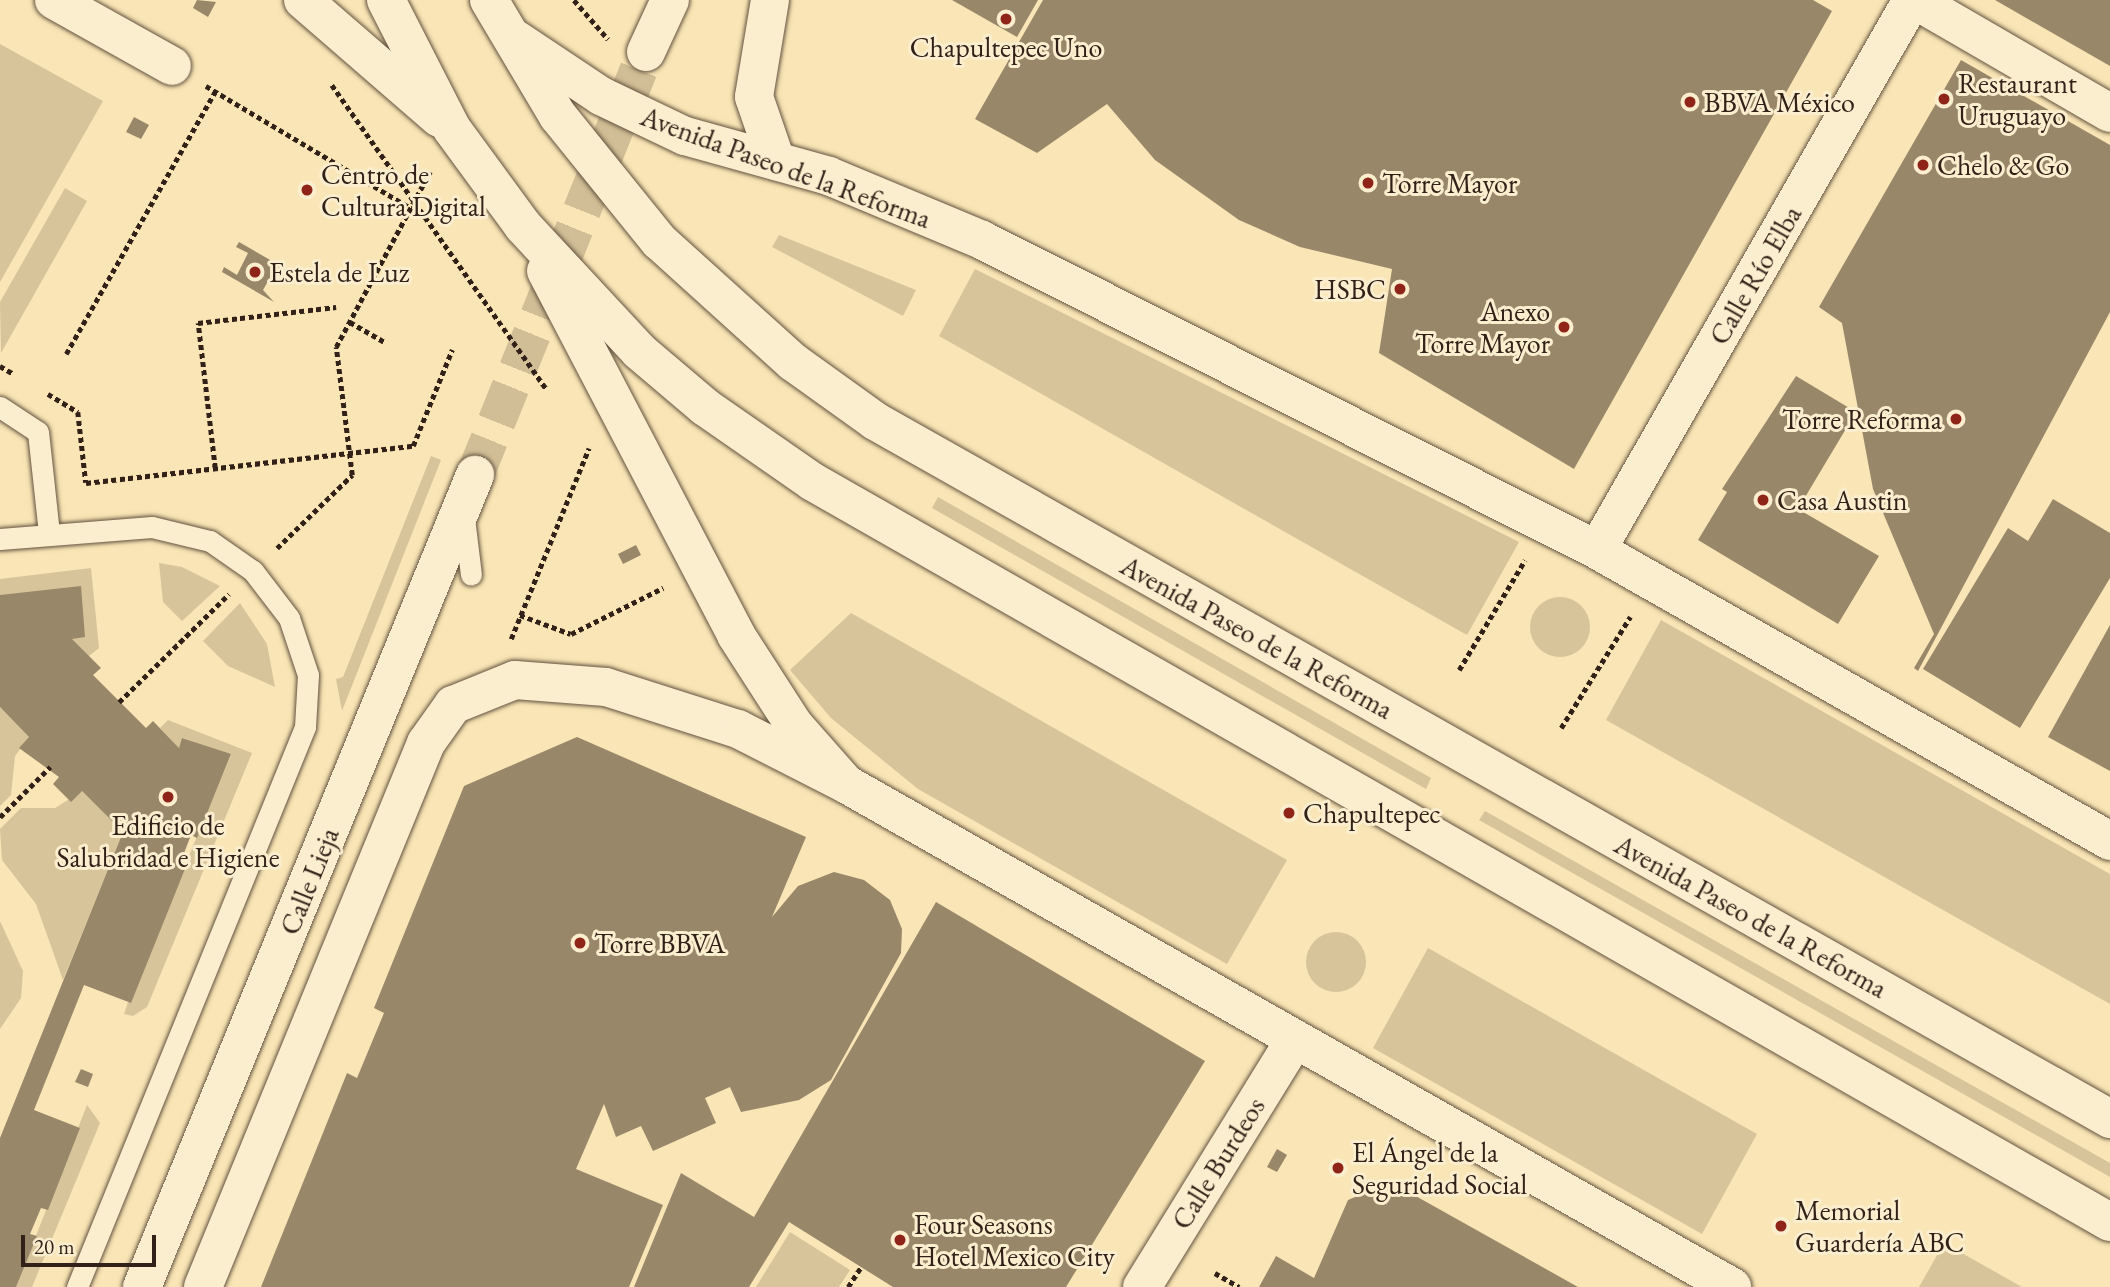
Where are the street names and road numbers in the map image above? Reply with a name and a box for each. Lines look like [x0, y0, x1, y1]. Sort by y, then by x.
street label: Avenida Paseo de la Reforma [636, 99, 936, 235]
street label: Calle Río Elba [1702, 200, 1808, 350]
street label: Avenida Paseo de la Reforma [1115, 548, 1399, 726]
street label: Calle Lieja [272, 822, 346, 940]
street label: Avenida Paseo de la Reforma [1609, 827, 1893, 1005]
street label: Calle Burdeos [1164, 1091, 1272, 1235]

